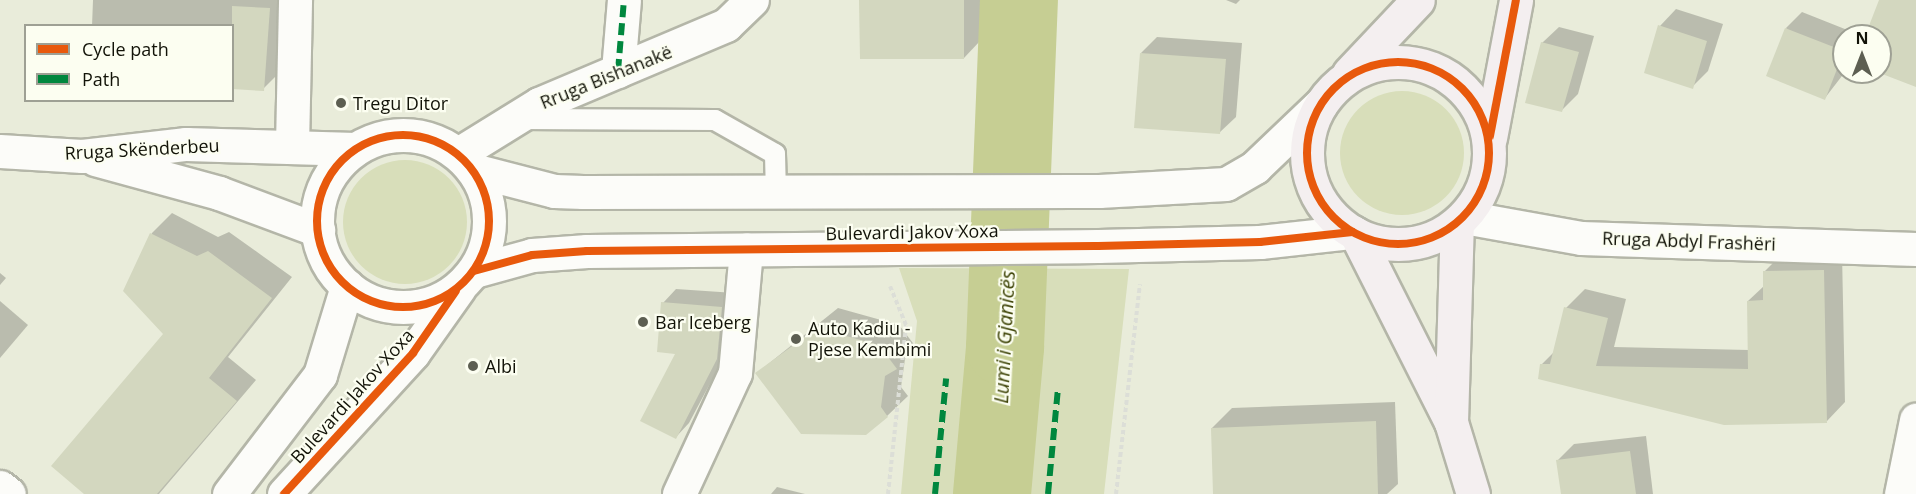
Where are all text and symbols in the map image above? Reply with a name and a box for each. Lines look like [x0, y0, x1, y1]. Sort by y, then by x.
legend [24, 24, 234, 102]
north arrow [1832, 24, 1892, 84]
text: N [1855, 27, 1869, 49]
text: Cycle path [82, 37, 169, 61]
street label: Rruga Bishanakë [537, 41, 675, 113]
text: Path [82, 67, 120, 91]
place label: Tregu Ditor [353, 92, 448, 114]
marker: Tregu Ditor [334, 96, 348, 110]
street label: Rruga Skënderbeu [64, 134, 220, 164]
street label: Bulevardi Jakov Xoxa [825, 220, 999, 244]
street label: Rruga Abdyl Frashëri [1602, 227, 1776, 255]
water label: Lumi i Gjanicës [989, 270, 1019, 404]
place label: Bar Iceberg [655, 311, 751, 333]
marker: Bar Iceberg [636, 315, 650, 329]
place label: Auto Kadiu - Pjese Kembimi [808, 318, 931, 360]
street label: Bulevardi Jakov Xoxa [286, 324, 418, 468]
marker: Auto Kadiu - Pjese Kembimi [789, 332, 803, 346]
place label: Albi [485, 355, 516, 377]
marker: Albi [466, 359, 480, 373]

